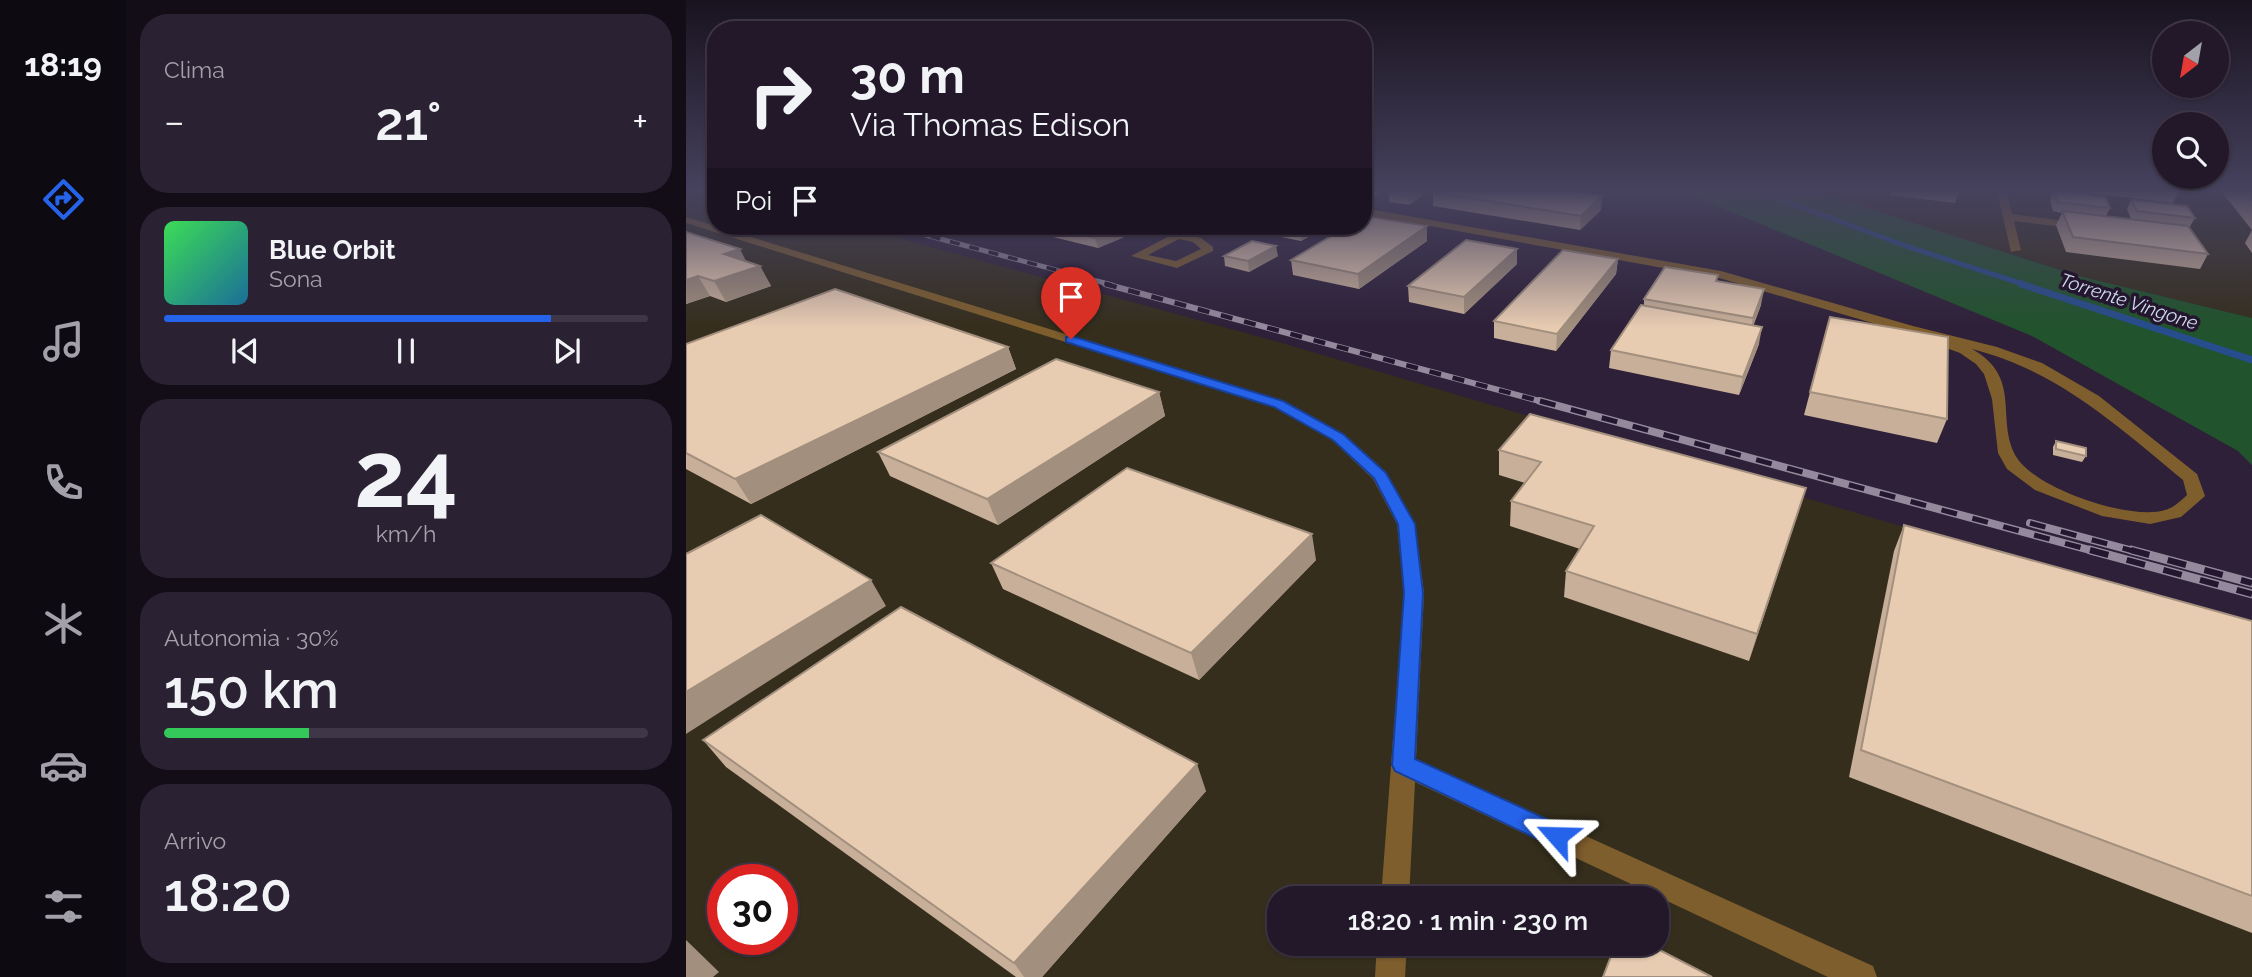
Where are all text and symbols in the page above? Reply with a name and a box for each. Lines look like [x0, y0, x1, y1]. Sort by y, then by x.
north arrow [2152, 21, 2230, 98]
map controls [2152, 21, 2229, 189]
text: 18:19 [24, 46, 102, 83]
text: 30 m [850, 47, 965, 104]
icon: right [735, 49, 826, 140]
text: Clima [164, 56, 225, 83]
text: 21° [375, 91, 442, 152]
text: − [164, 99, 184, 144]
text: + [632, 99, 648, 144]
text: Via Thomas Edison [850, 106, 1130, 143]
button: search [2152, 112, 2229, 189]
icon: directions [39, 175, 88, 224]
icon: arrive [786, 182, 824, 220]
text: Poi [735, 186, 772, 216]
text: Blue Orbit [269, 235, 396, 265]
text: Sona [269, 265, 323, 292]
pin [1041, 267, 1101, 339]
water label: Torrente Vingone [2057, 268, 2201, 334]
icon: arrive [1052, 278, 1090, 316]
icon: music [39, 317, 88, 366]
icon: previous [226, 332, 264, 370]
icon: pause [387, 332, 425, 370]
icon: next [548, 332, 586, 370]
text: 24 [354, 421, 458, 528]
icon: phone [39, 458, 88, 507]
text: km/h [376, 520, 436, 547]
icon: climate [39, 599, 88, 648]
text: Autonomia · 30% [164, 624, 339, 651]
text: 150 km [164, 659, 339, 720]
icon: car [39, 741, 88, 790]
position arrow [1520, 799, 1594, 873]
text: Arrivo [164, 827, 226, 854]
text: 18:20 [164, 862, 292, 923]
speed limit sign: 30 [707, 864, 798, 955]
icon: filters [39, 882, 88, 931]
text: 18:20 · 1 min · 230 m [1348, 906, 1588, 936]

